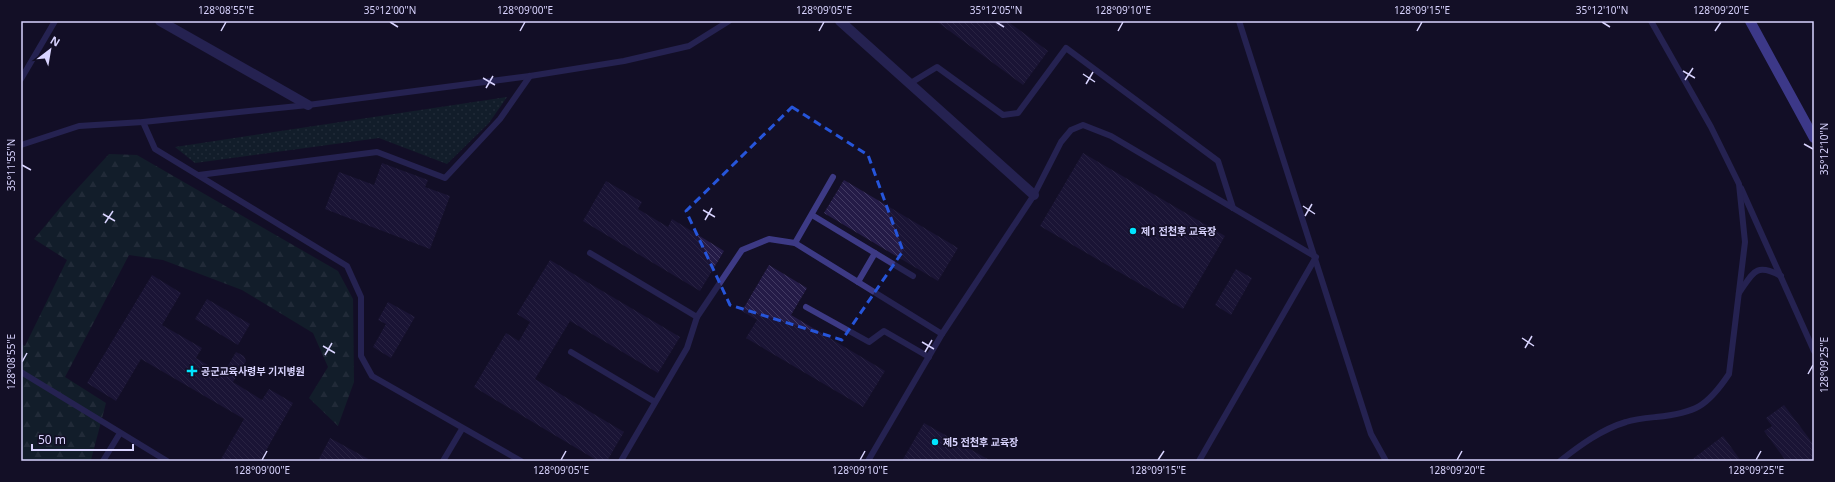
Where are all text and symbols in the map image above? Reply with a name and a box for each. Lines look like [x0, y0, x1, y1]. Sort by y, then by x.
text: 128°08'55"E [198, 3, 254, 17]
text: 35°12'00"N [364, 3, 416, 17]
text: 128°09'00"E [497, 3, 553, 17]
text: 128°09'05"E [796, 3, 852, 17]
text: 35°12'05"N [970, 3, 1022, 17]
text: 128°09'10"E [1095, 3, 1151, 17]
text: 128°09'15"E [1394, 3, 1450, 17]
text: 35°12'10"N [1576, 3, 1628, 17]
text: 128°09'20"E [1693, 3, 1749, 17]
north arrow [30, 30, 70, 70]
text: N [48, 32, 63, 50]
text: 35°12'10"N [1817, 123, 1831, 175]
text: 35°11'55"N [4, 139, 18, 191]
place label: 제1 전천후 교육장 [1141, 224, 1216, 238]
marker: 제1 전천후 교육장 [1128, 226, 1138, 236]
text: 128°08'55"E [4, 334, 18, 390]
text: 128°09'25"E [1817, 337, 1831, 393]
place label: 공군교육사령부 기지병원 [201, 364, 305, 378]
marker: 공군교육사령부 기지병원 [186, 365, 198, 377]
scale bar [32, 426, 133, 452]
text: 50 m [38, 431, 66, 448]
place label: 제5 전천후 교육장 [943, 435, 1018, 449]
marker: 제5 전천후 교육장 [930, 437, 940, 447]
text: 128°09'00"E [234, 463, 290, 477]
text: 128°09'05"E [533, 463, 589, 477]
text: 128°09'10"E [832, 463, 888, 477]
text: 128°09'15"E [1130, 463, 1186, 477]
text: 128°09'20"E [1429, 463, 1485, 477]
text: 128°09'25"E [1728, 463, 1784, 477]

